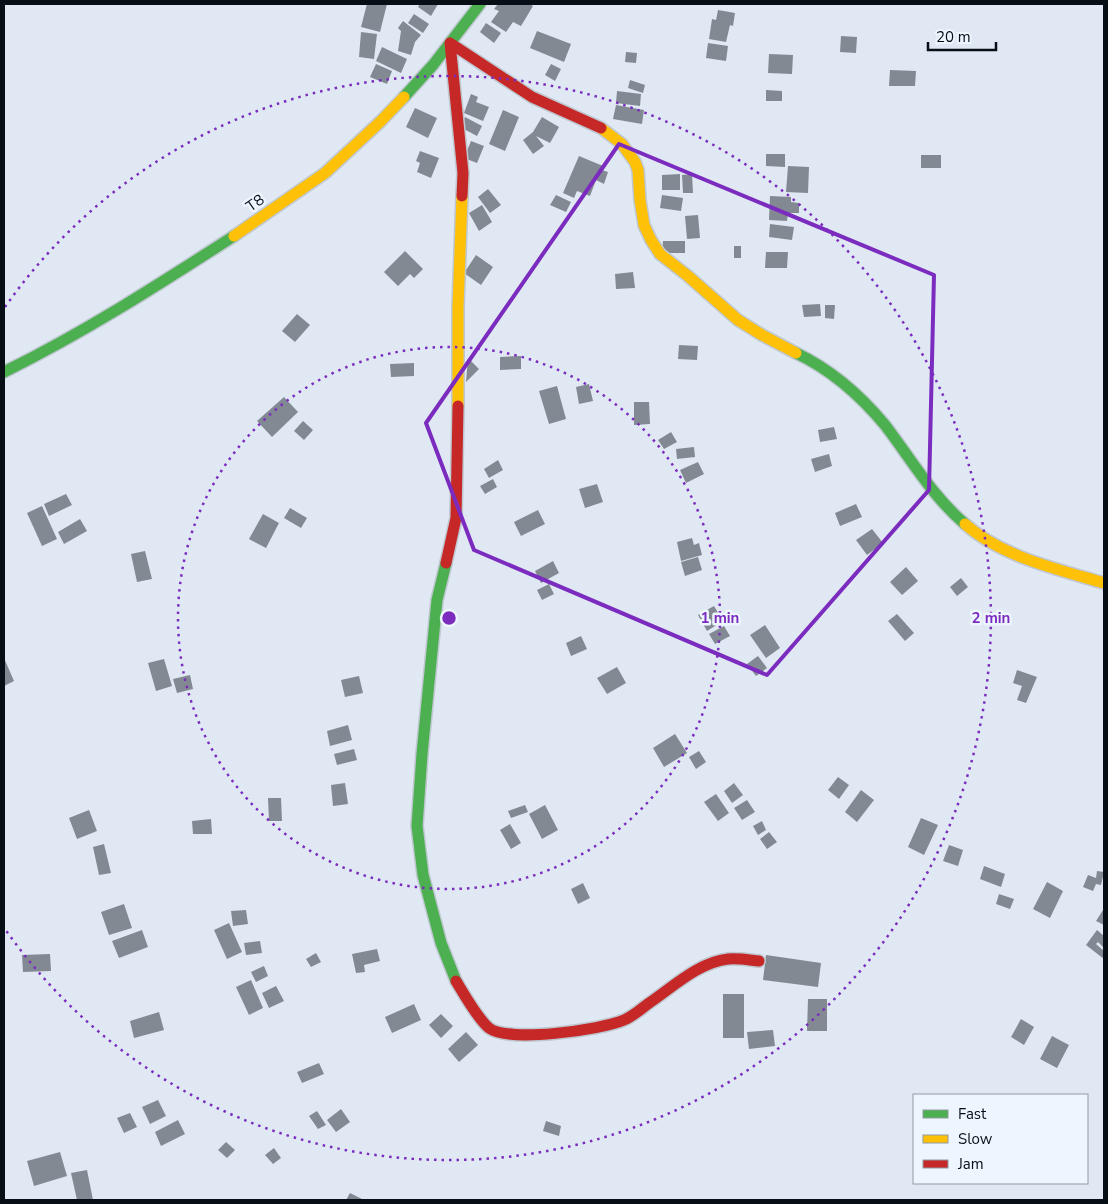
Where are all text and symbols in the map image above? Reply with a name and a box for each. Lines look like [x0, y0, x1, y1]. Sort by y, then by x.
scale bar [928, 20, 996, 52]
text: 20 m [936, 27, 971, 47]
street label: T8 [242, 190, 268, 216]
text: 1 min [701, 608, 739, 628]
text: 2 min [972, 608, 1010, 628]
centre of rings [440, 609, 458, 627]
legend [913, 1094, 1088, 1184]
text: Fast [958, 1104, 987, 1124]
text: Slow [958, 1129, 993, 1149]
text: Jam [957, 1154, 984, 1174]

